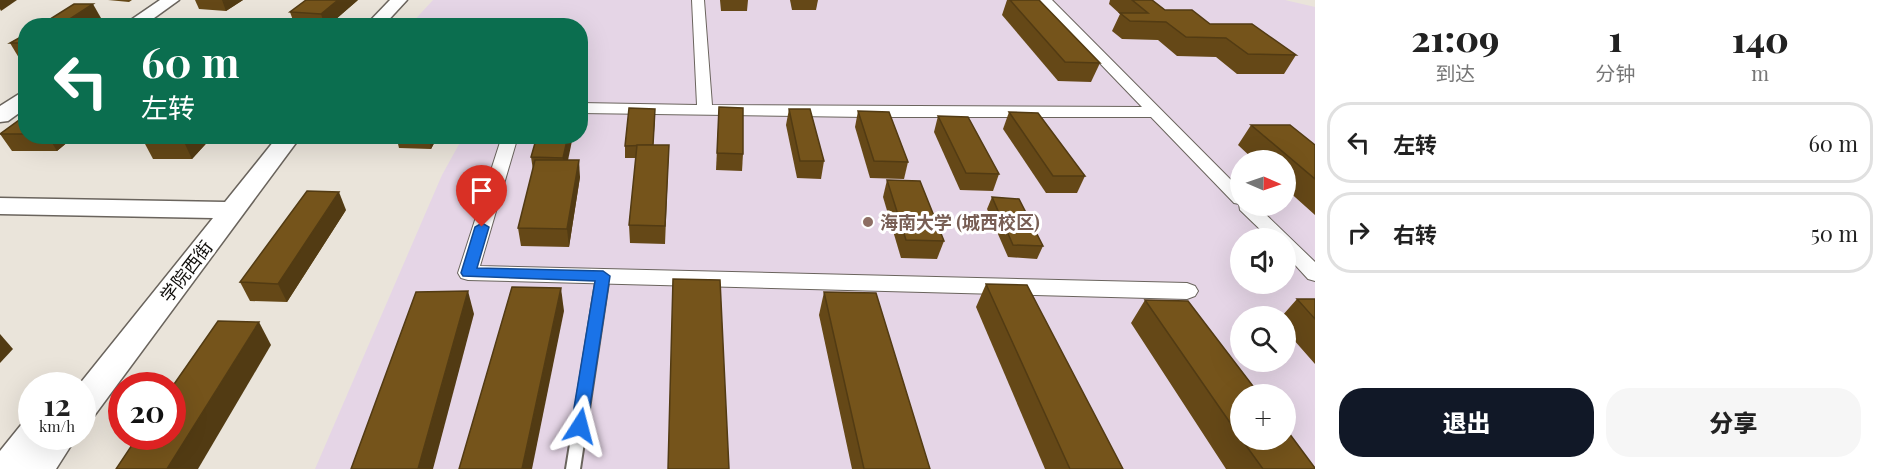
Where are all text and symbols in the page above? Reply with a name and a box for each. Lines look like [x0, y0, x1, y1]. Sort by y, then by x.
text: 21:09 [1411, 13, 1499, 61]
text: 1 [1609, 13, 1623, 61]
text: 140 [1732, 14, 1789, 62]
text: 60 m [141, 33, 239, 89]
icon: left [42, 42, 120, 120]
text: 到达 [1435, 59, 1475, 86]
text: 分钟 [1596, 59, 1636, 86]
text: m [1751, 59, 1769, 86]
text: 左转 [141, 89, 195, 125]
icon: left [1342, 126, 1375, 159]
text: 60 m [1808, 128, 1858, 158]
text: 左转 [1393, 129, 1437, 159]
north arrow [1230, 150, 1296, 216]
map controls [1230, 150, 1296, 450]
pin [456, 165, 507, 227]
icon: arrive [465, 174, 498, 207]
place label: 海南大学 (城西校区) [880, 210, 1040, 234]
marker: 海南大学 (城西校区) [861, 215, 875, 229]
icon: right [1342, 216, 1375, 249]
text: 50 m [1811, 218, 1858, 248]
text: 右转 [1393, 219, 1437, 249]
button: sound [1230, 228, 1296, 294]
street label: 学院西街 [154, 235, 218, 307]
button: search [1230, 306, 1296, 372]
speed limit sign: 20 [108, 372, 186, 450]
text: 12 [43, 384, 71, 424]
button: + [1230, 384, 1296, 450]
button: 退出 [1339, 388, 1594, 457]
button: 分享 [1606, 388, 1861, 457]
position arrow [548, 394, 612, 458]
text: km/h [39, 416, 75, 436]

